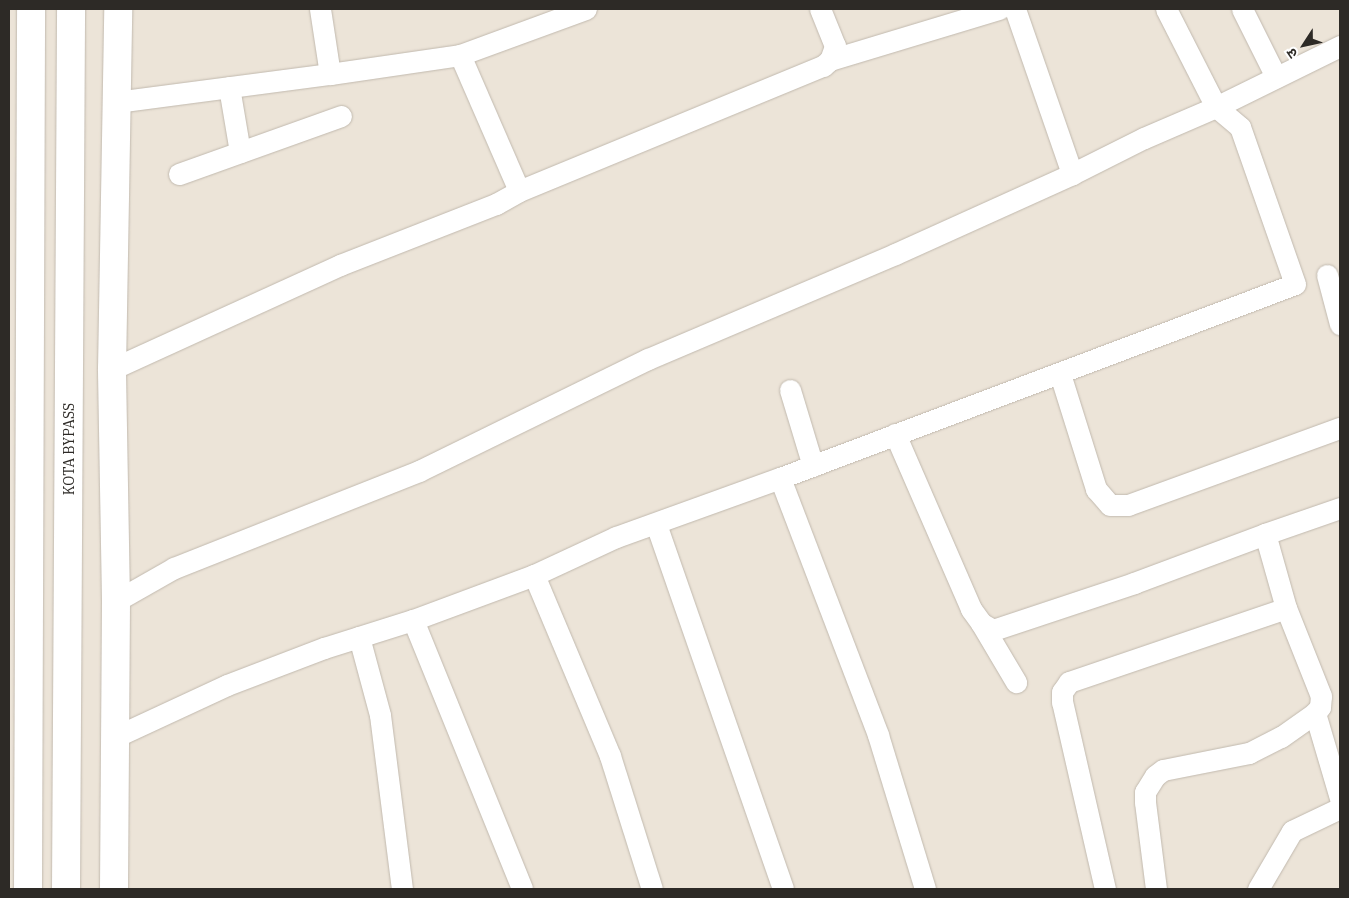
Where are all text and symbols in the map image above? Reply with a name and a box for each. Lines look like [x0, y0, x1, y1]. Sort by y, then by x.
north arrow [1279, 20, 1329, 70]
text: उ [1282, 45, 1301, 62]
street label: KOTA BYPASS [61, 403, 77, 495]

